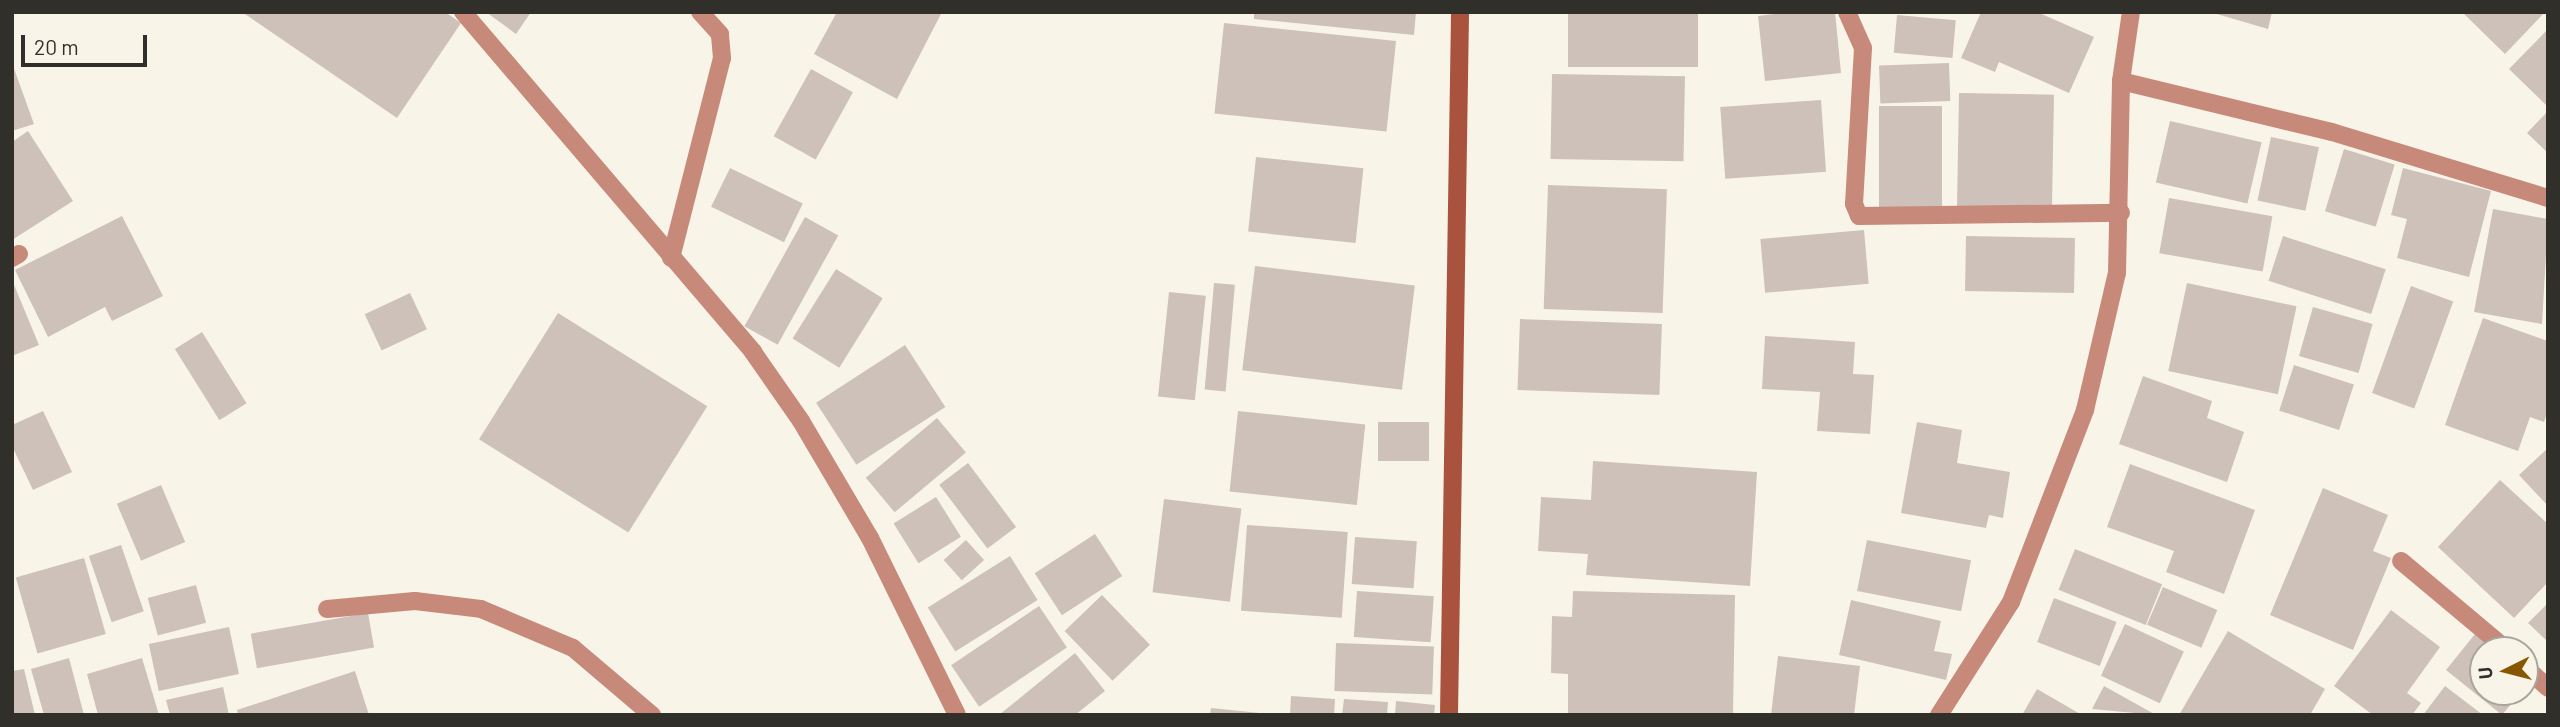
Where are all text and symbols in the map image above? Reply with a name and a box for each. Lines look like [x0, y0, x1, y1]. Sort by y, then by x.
scale bar [24, 21, 150, 65]
text: 20 m [34, 34, 79, 59]
north arrow [2469, 636, 2539, 706]
text: U [2473, 666, 2497, 680]

